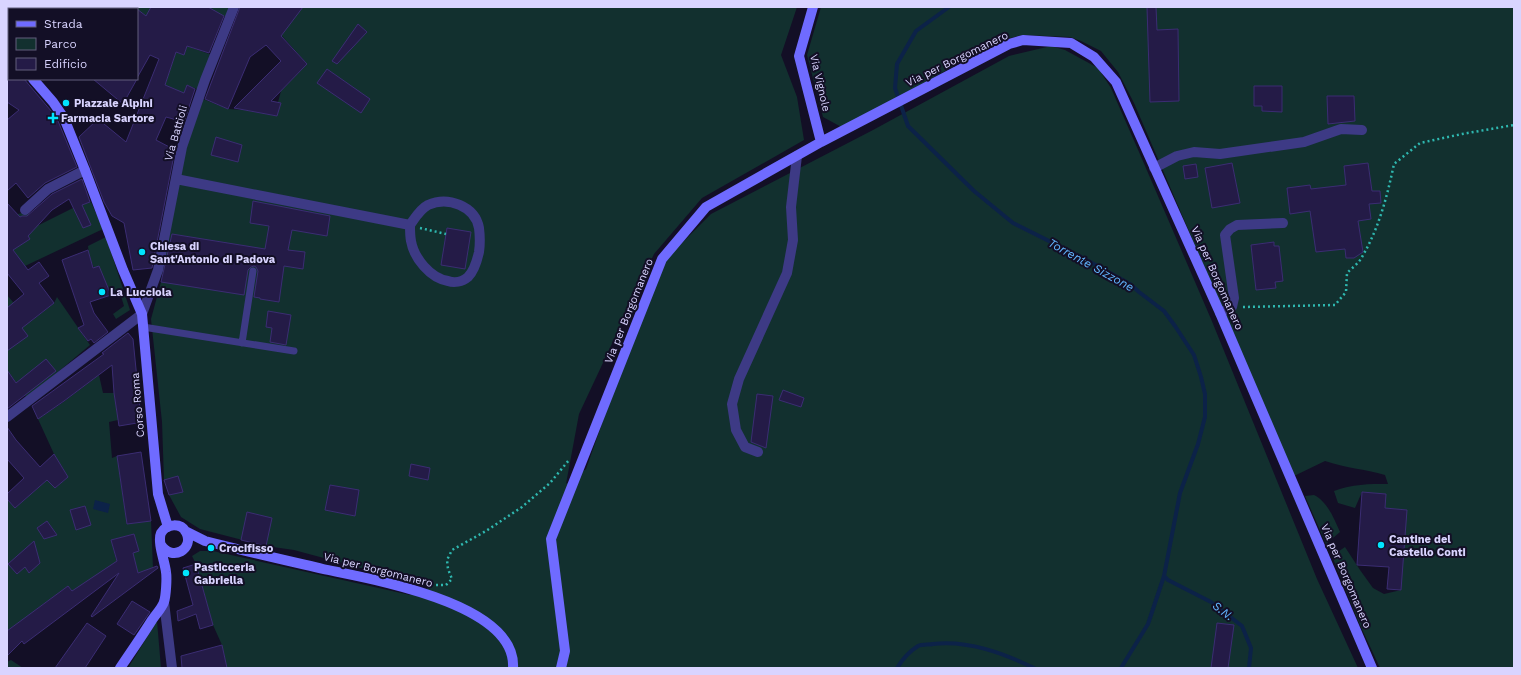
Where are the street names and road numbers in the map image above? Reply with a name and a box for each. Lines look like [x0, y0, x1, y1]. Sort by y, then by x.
street label: Via per Borgomanero [904, 29, 1010, 89]
street label: Via Vignole [807, 53, 833, 113]
street label: Via Battioli [162, 104, 190, 162]
street label: Via per Borgomanero [1188, 224, 1246, 332]
street label: Via per Borgomanero [602, 257, 656, 365]
street label: Corso Roma [129, 372, 147, 438]
street label: Via per Borgomanero [1318, 522, 1374, 630]
street label: Via per Borgomanero [322, 550, 434, 590]

